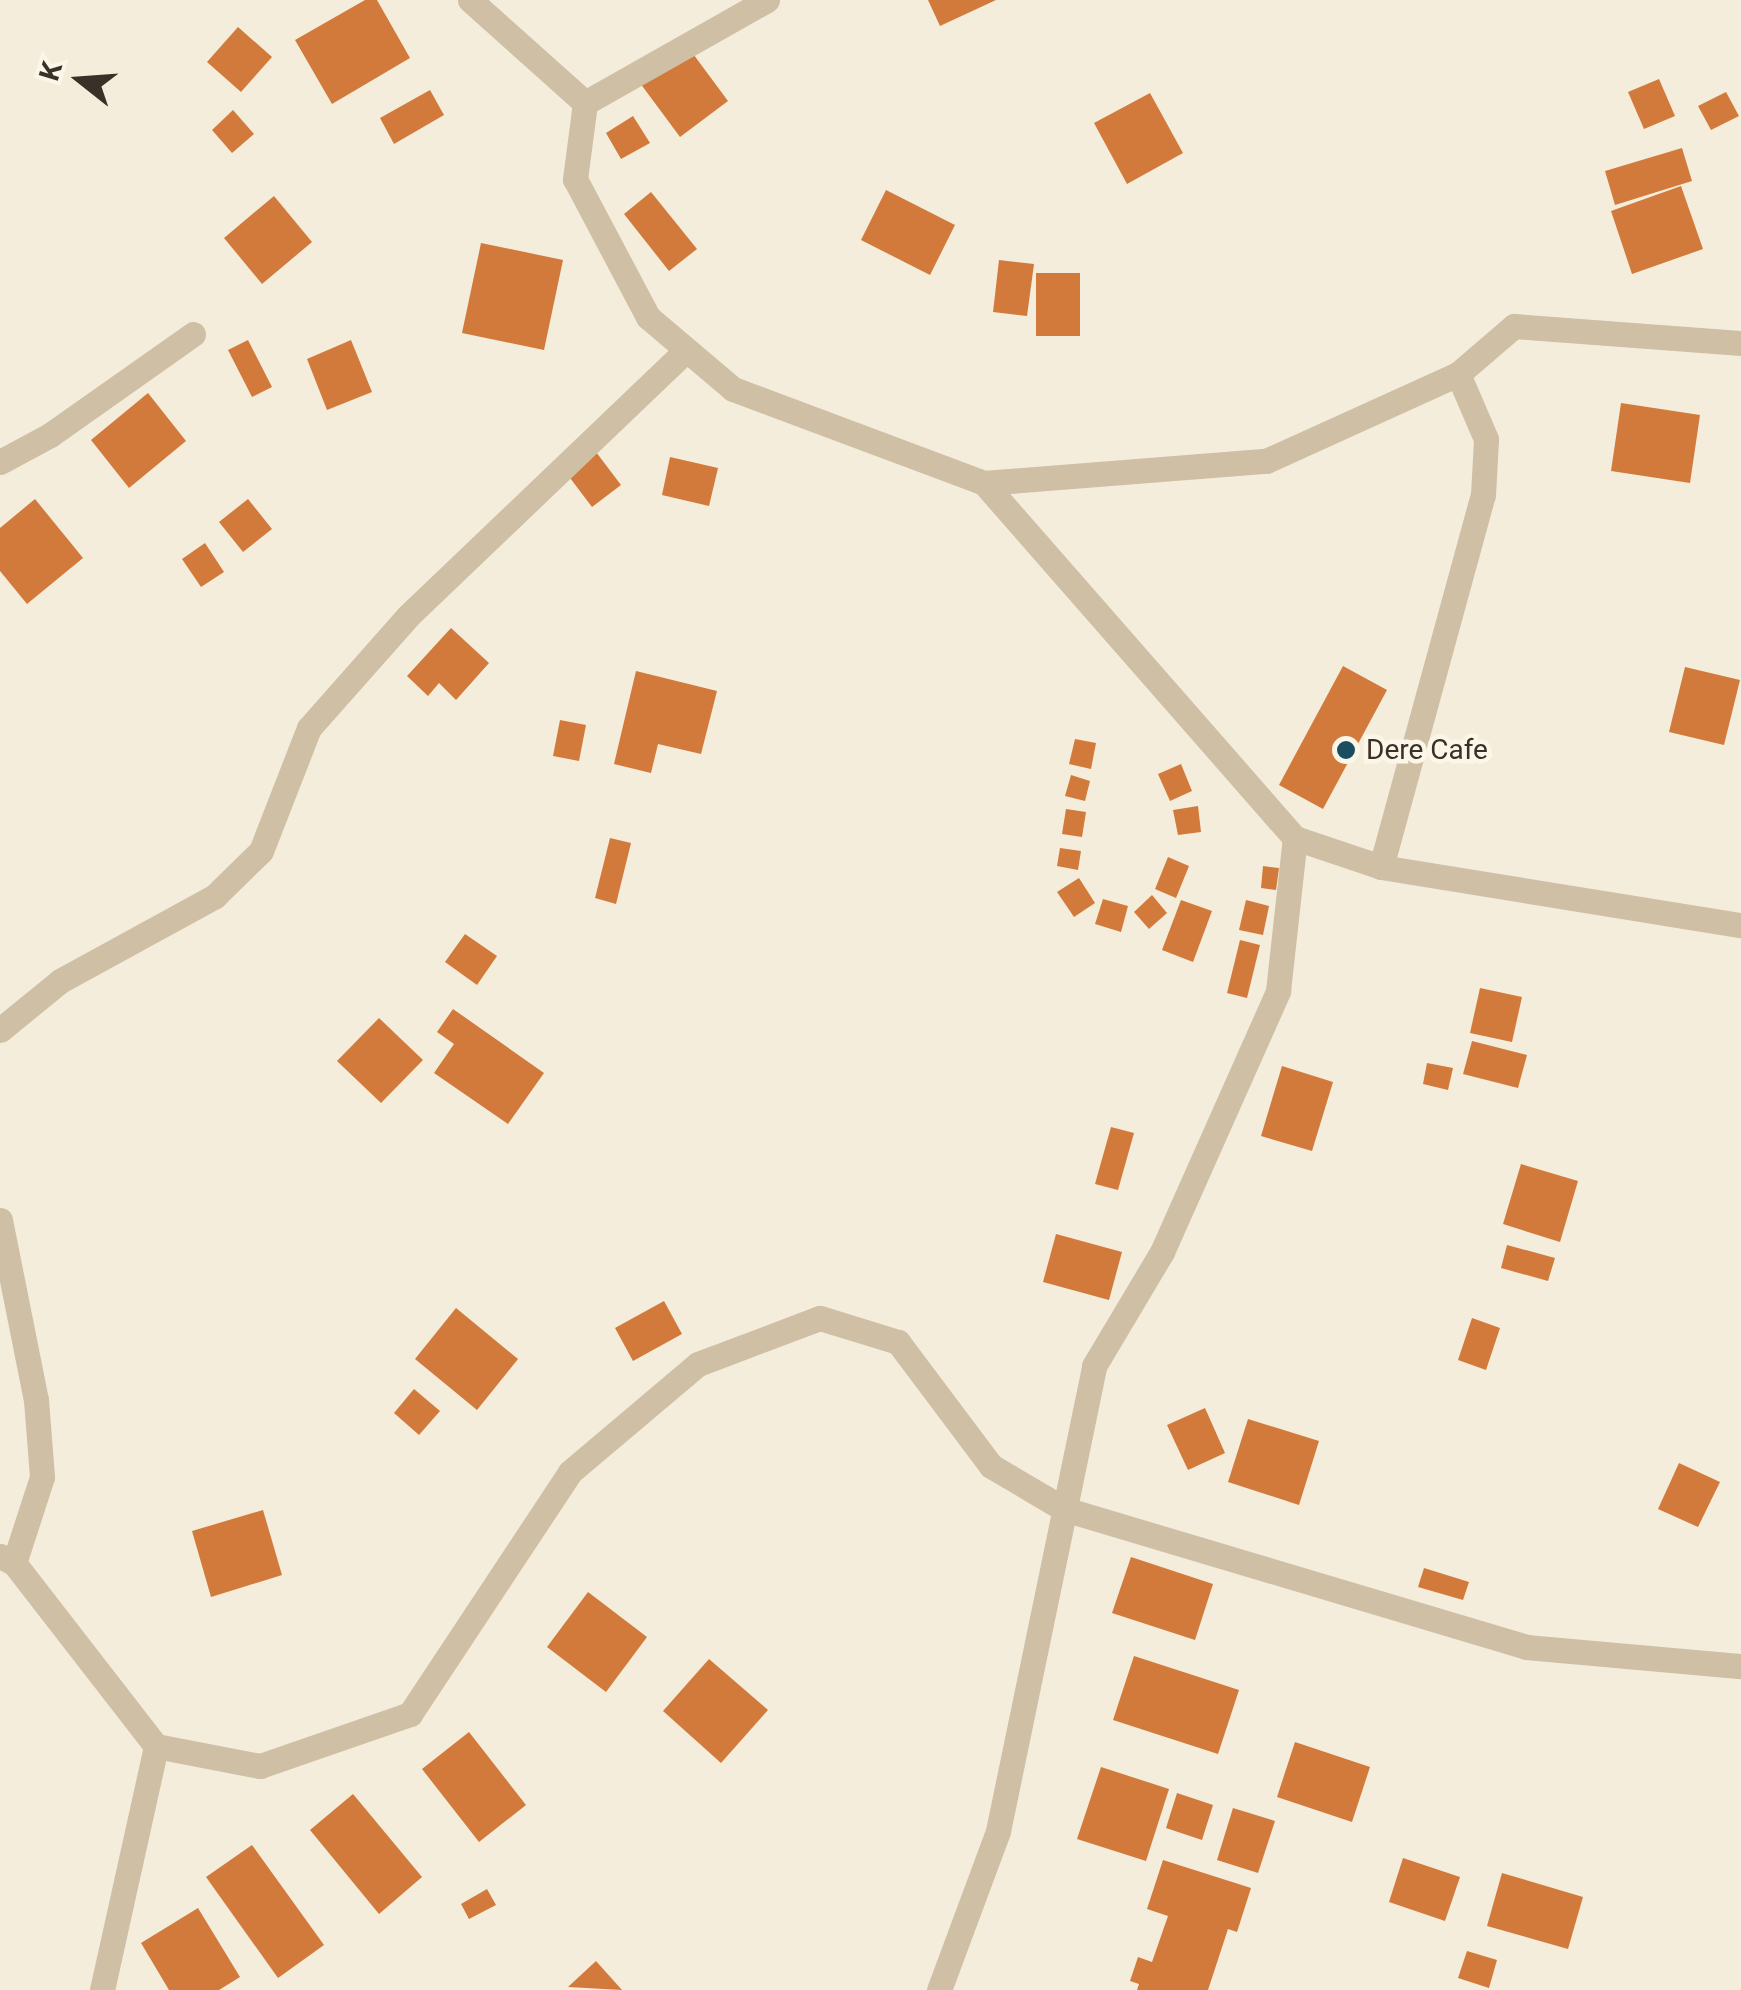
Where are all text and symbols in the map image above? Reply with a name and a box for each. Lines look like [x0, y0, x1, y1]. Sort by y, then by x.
north arrow [30, 30, 130, 130]
text: K [32, 58, 69, 84]
place label: Dere Cafe [1366, 733, 1488, 767]
marker: Dere Cafe [1335, 739, 1357, 761]

